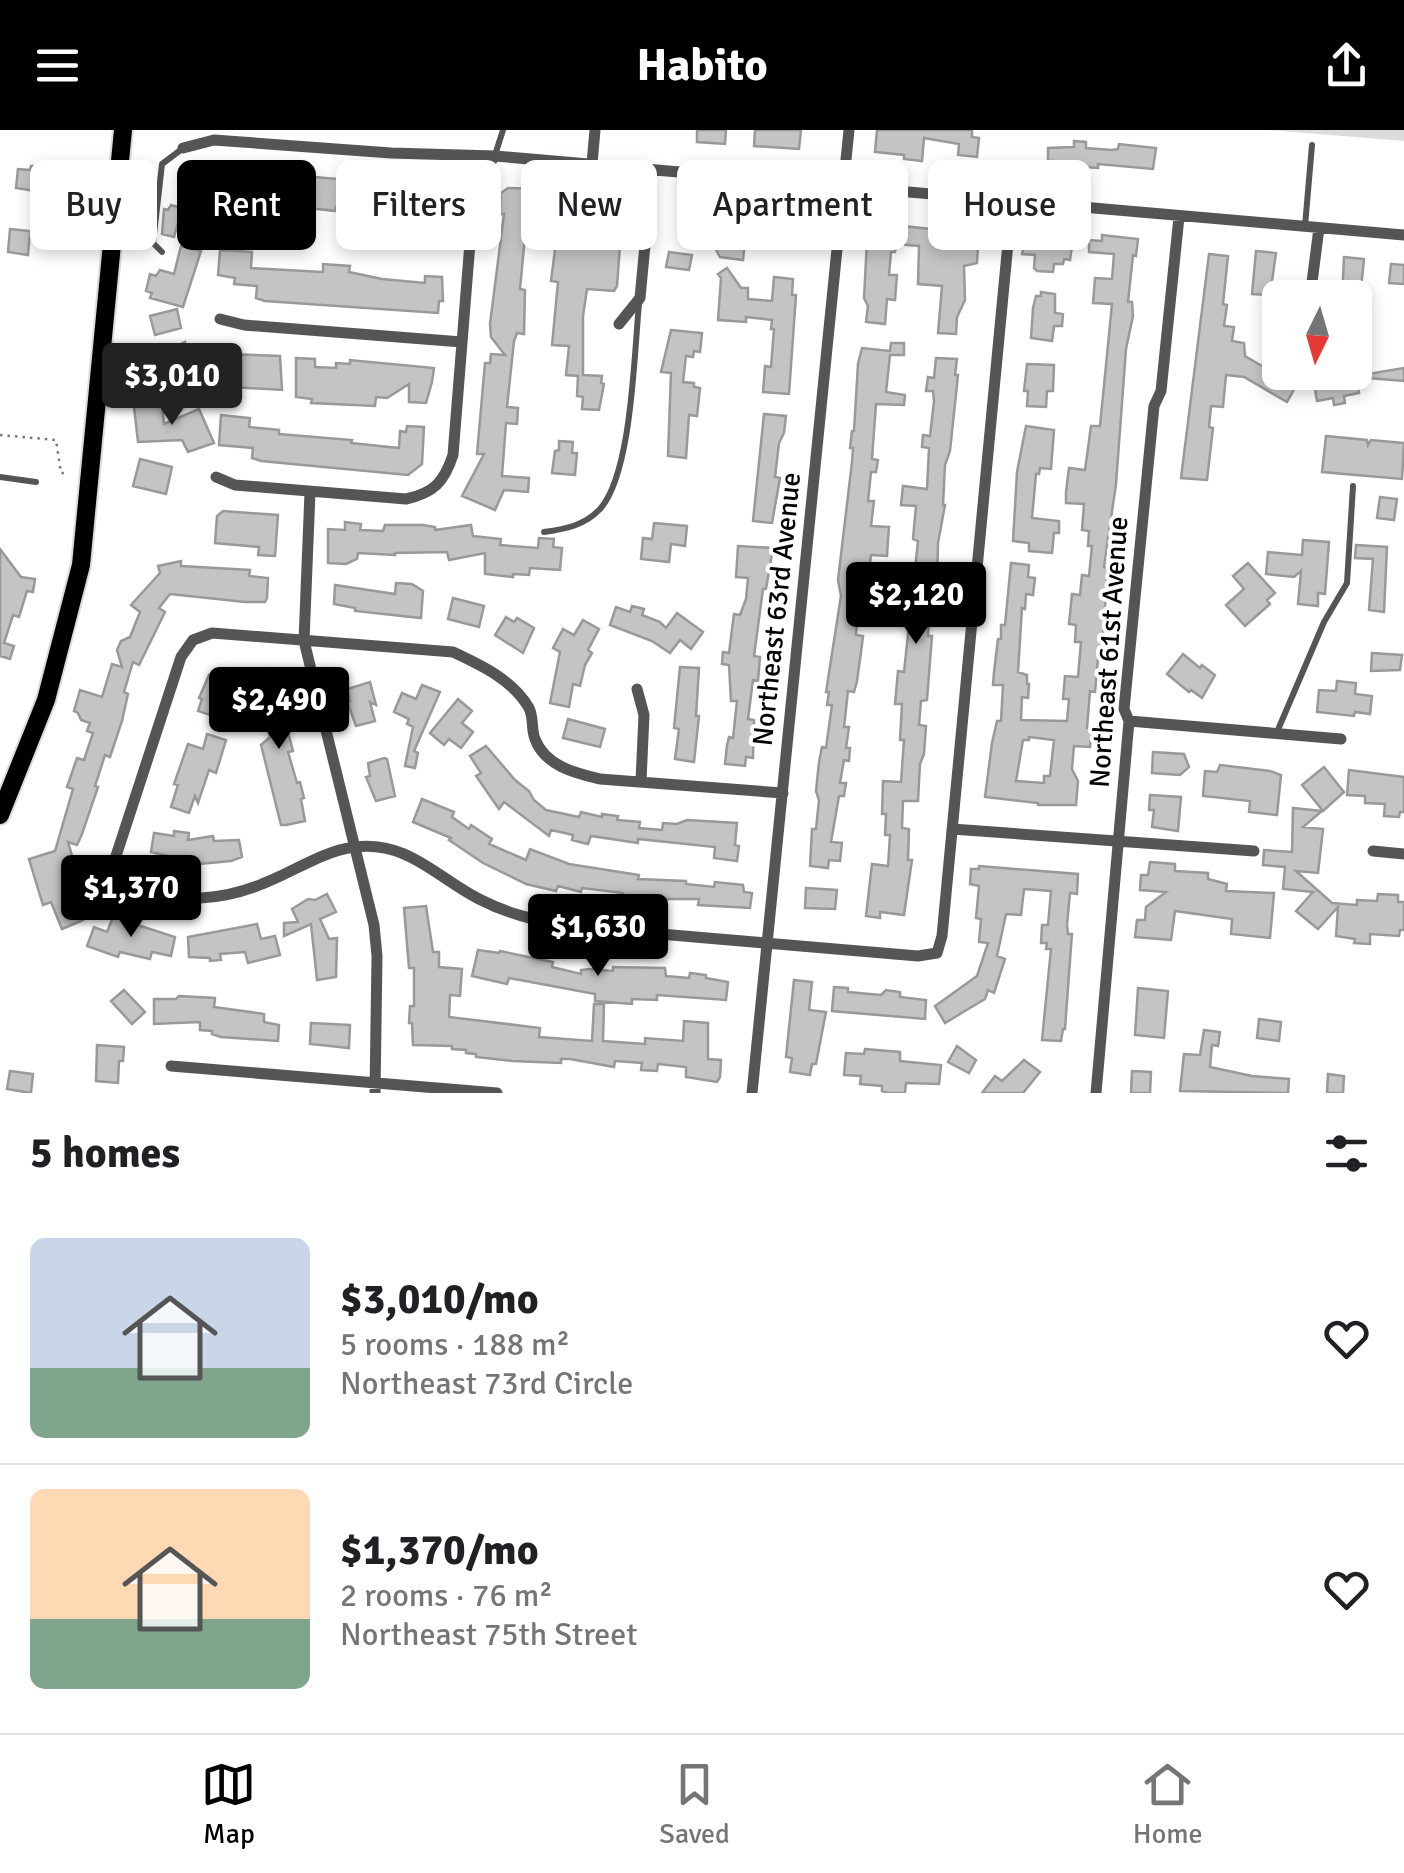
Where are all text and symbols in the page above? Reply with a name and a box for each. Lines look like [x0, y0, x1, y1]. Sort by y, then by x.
icon: menu [30, 38, 85, 93]
text: Habito [636, 38, 768, 93]
icon: share [1319, 38, 1374, 93]
chip: Buy [30, 160, 157, 250]
chip: Rent [177, 160, 316, 250]
chip: Filters [336, 160, 501, 250]
chip: New [521, 160, 657, 250]
chip: Apartment [677, 160, 908, 250]
chip: House [928, 160, 1091, 250]
north arrow [1262, 280, 1372, 390]
map controls [1262, 280, 1372, 390]
pin: $3,010 [91, 343, 253, 428]
text: $3,010 [124, 356, 220, 395]
street label: Northeast 63rd Avenue [746, 471, 808, 748]
street label: Northeast 61st Avenue [1083, 515, 1135, 789]
pin: $2,120 [835, 562, 997, 647]
text: $2,120 [868, 575, 964, 614]
pin: $2,490 [198, 667, 360, 752]
text: $2,490 [231, 680, 327, 719]
pin: $1,370 [50, 855, 212, 940]
text: $1,370 [83, 868, 179, 907]
pin: $1,630 [517, 894, 679, 979]
text: $1,630 [550, 907, 646, 946]
icon: filters [1319, 1126, 1374, 1181]
text: 5 homes [30, 1128, 180, 1179]
text: $3,010/mo [340, 1274, 539, 1325]
icon: home [110, 1278, 230, 1398]
icon: heart [1319, 1311, 1374, 1366]
text: 5 rooms · 188 m² [340, 1325, 570, 1364]
text: Northeast 73rd Circle [340, 1364, 633, 1403]
text: $1,370/mo [340, 1525, 539, 1576]
icon: home [110, 1529, 230, 1649]
icon: heart [1319, 1562, 1374, 1617]
text: 2 rooms · 76 m² [340, 1576, 553, 1615]
text: Northeast 75th Street [340, 1615, 638, 1654]
tab: Map [201, 1757, 256, 1851]
tab: Saved [659, 1757, 730, 1851]
tab: Home [1133, 1757, 1203, 1851]

